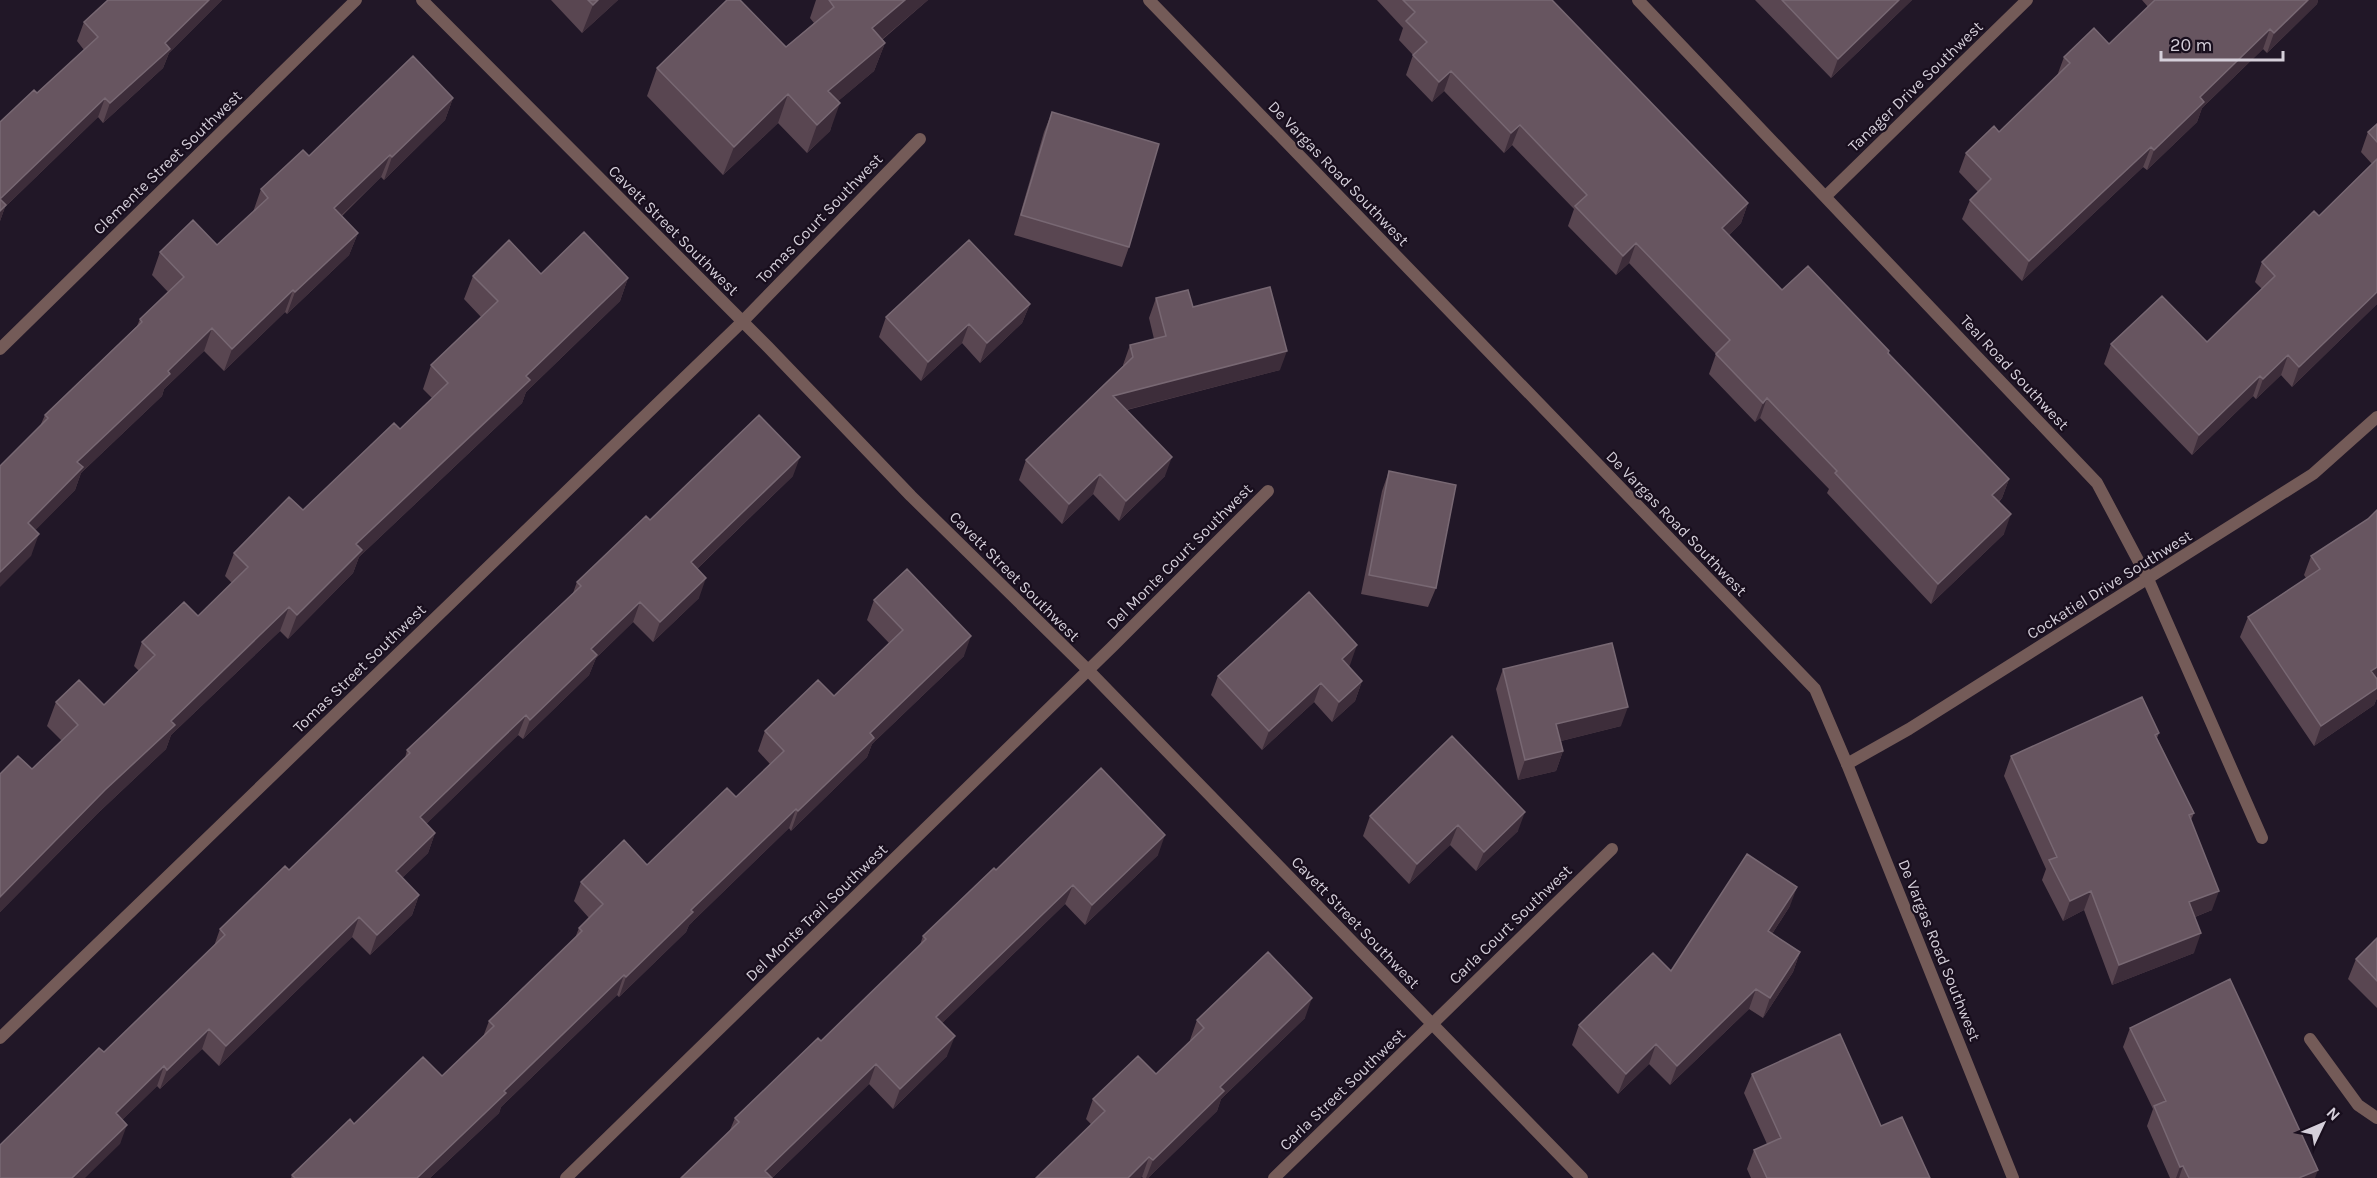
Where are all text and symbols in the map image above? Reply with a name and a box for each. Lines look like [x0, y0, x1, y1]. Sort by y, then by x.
street label: Tanager Drive Southwest [1844, 17, 1987, 156]
scale bar [2161, 24, 2282, 62]
text: 20 m [2170, 34, 2212, 56]
street label: Clemente Street Southwest [89, 86, 246, 238]
street label: De Vargas Road Southwest [1264, 97, 1413, 250]
street label: Tomas Court Southwest [752, 149, 886, 287]
street label: Cavett Street Southwest [605, 161, 743, 299]
street label: Teal Road Southwest [1956, 311, 2073, 434]
street label: De Vargas Road Southwest [1602, 447, 1751, 600]
street label: Del Monte Court Southwest [1102, 479, 1256, 633]
street label: Cavett Street Southwest [946, 507, 1084, 645]
street label: Cockatiel Drive Southwest [2023, 526, 2195, 643]
street label: Tomas Street Southwest [289, 600, 430, 737]
street label: Del Monte Trail Southwest [742, 840, 891, 985]
street label: Cavett Street Southwest [1288, 852, 1424, 992]
street label: De Vargas Road Southwest [1894, 857, 1985, 1044]
street label: Carla Court Southwest [1445, 861, 1576, 988]
street label: Carla Street Southwest [1276, 1024, 1409, 1154]
north arrow [2293, 1094, 2353, 1154]
text: N [2323, 1103, 2344, 1125]

